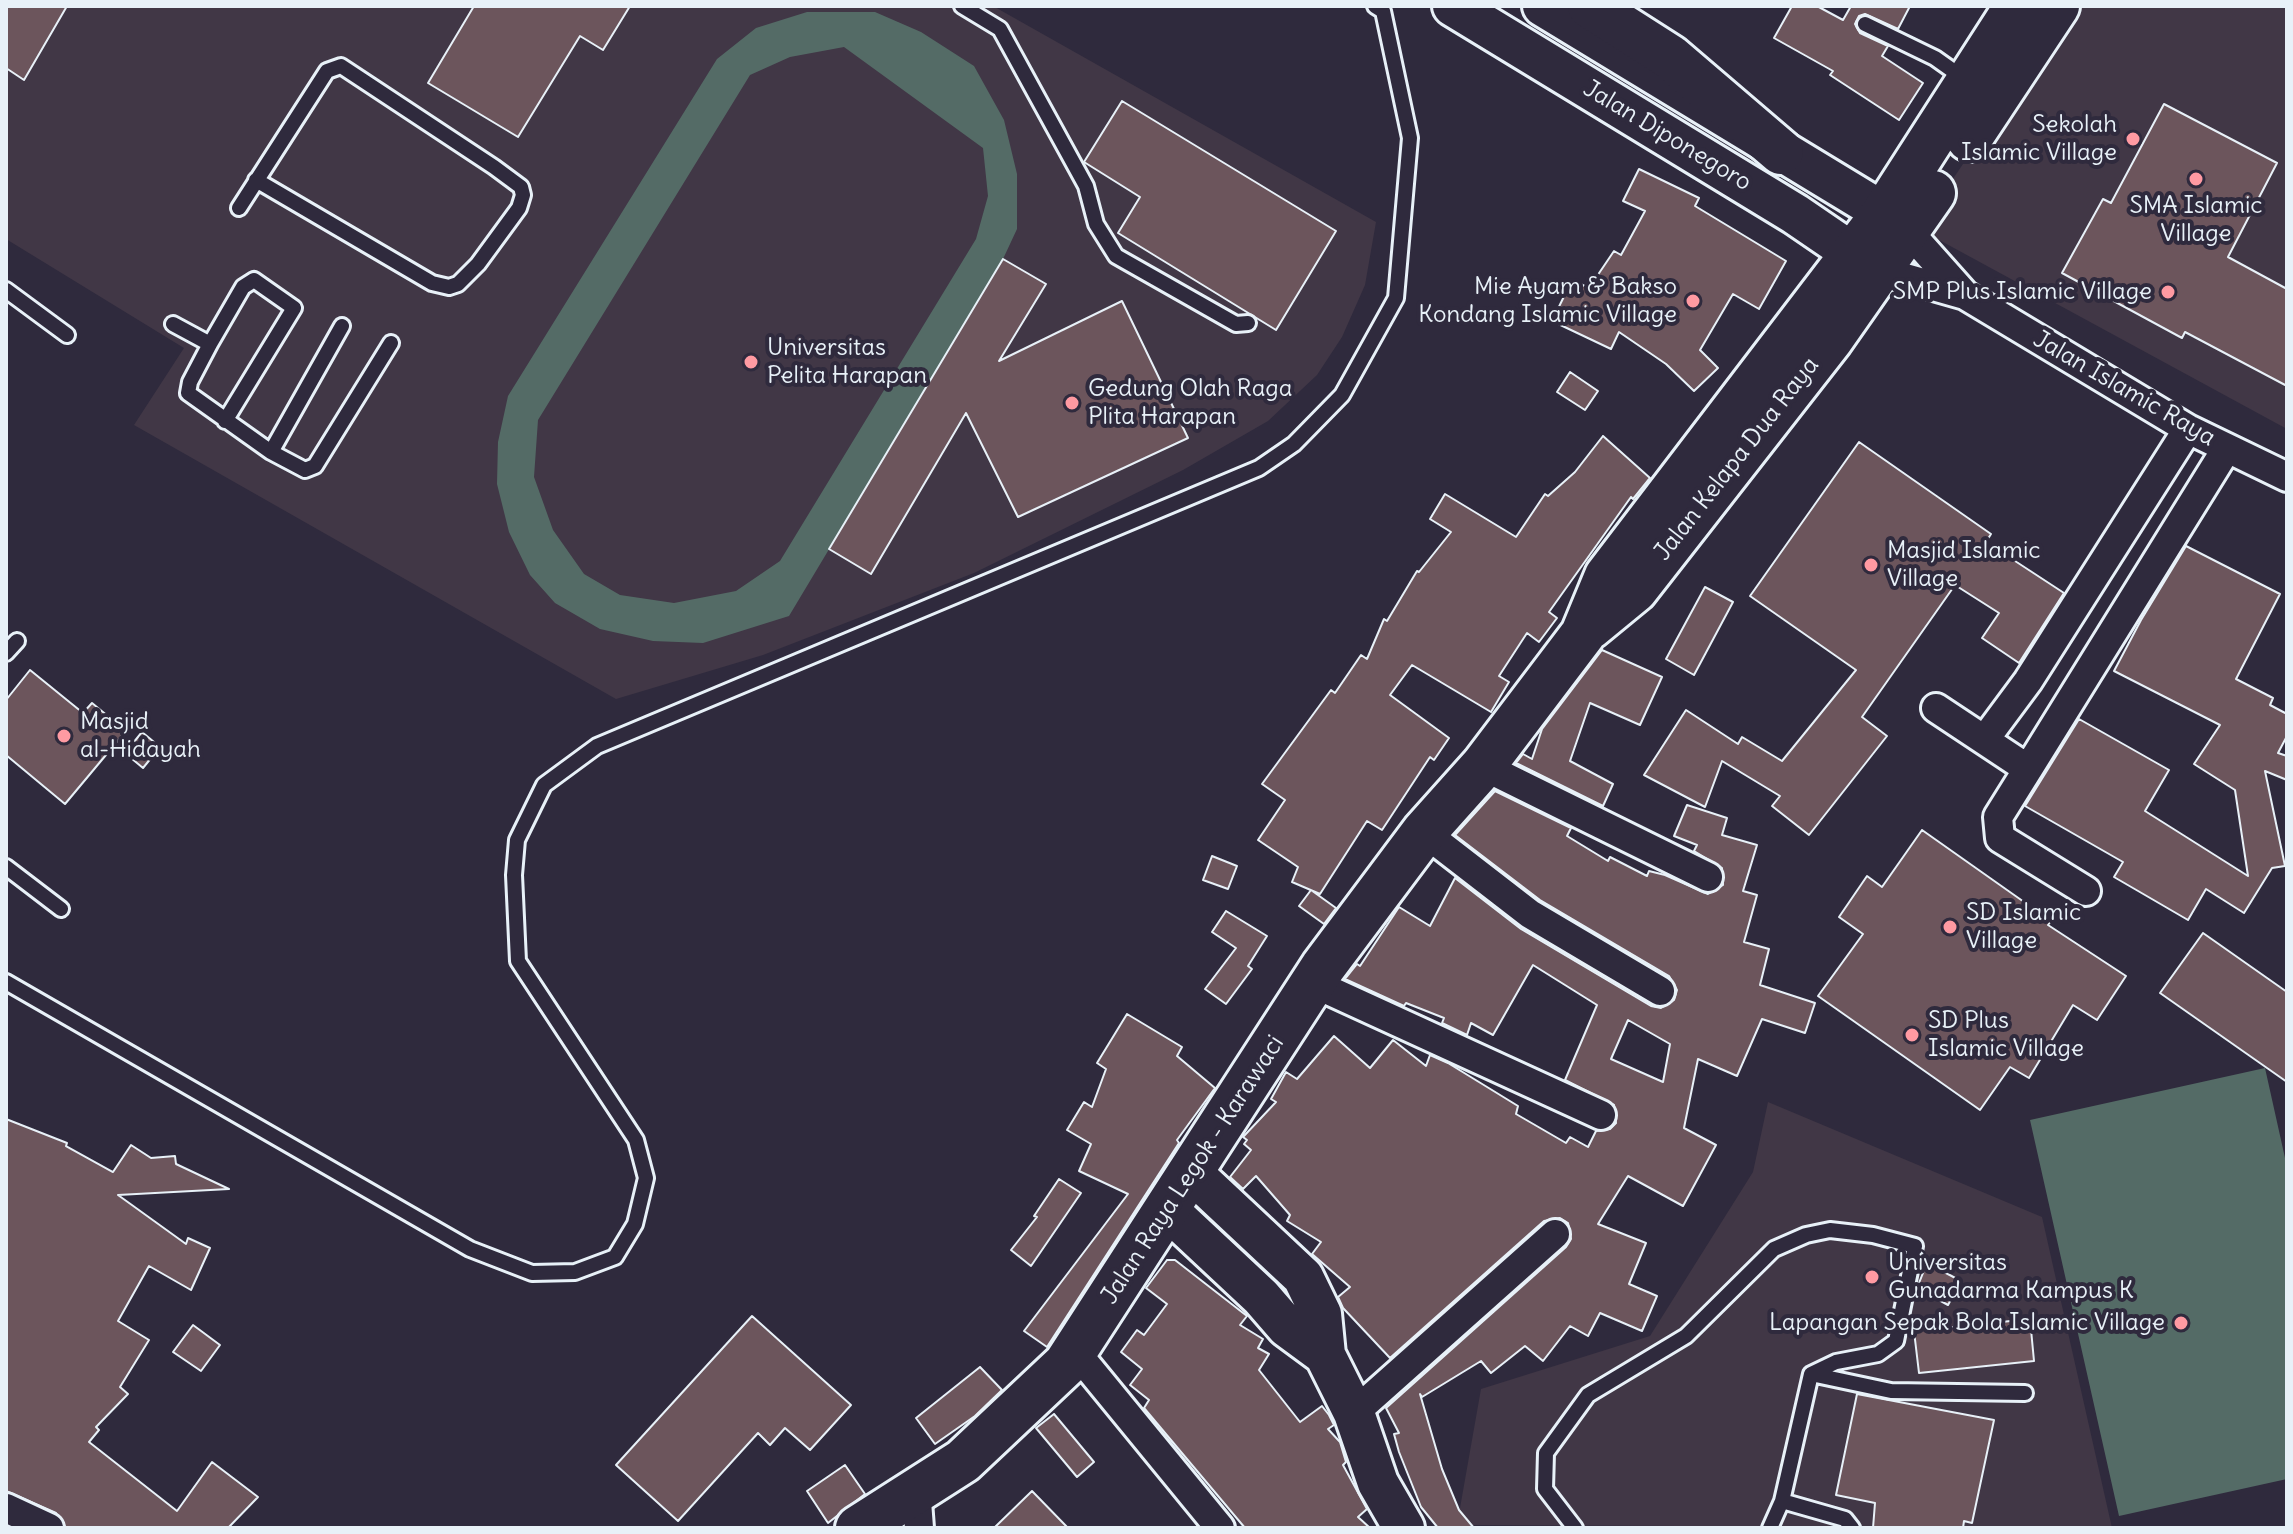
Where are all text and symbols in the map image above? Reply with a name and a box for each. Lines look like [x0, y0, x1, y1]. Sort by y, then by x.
street label: Jalan Diponegoro [1578, 75, 1756, 197]
place label: Sekolah Islamic Village [1961, 111, 2117, 167]
marker: Sekolah Islamic Village [2124, 130, 2142, 148]
marker: SMA Islamic Village [2187, 170, 2205, 188]
place label: SMA Islamic Village [2129, 192, 2263, 248]
place label: Mie Ayam & Bakso Kondang Islamic Village [1418, 273, 1677, 329]
place label: SMP Plus Islamic Village [1893, 278, 2152, 306]
marker: SMP Plus Islamic Village [2159, 283, 2177, 301]
marker: Mie Ayam & Bakso Kondang Islamic Village [1684, 292, 1702, 310]
street label: Jalan Islamic Raya [2028, 325, 2220, 453]
place label: Universitas Pelita Harapan [767, 334, 927, 390]
street label: Jalan Kelapa Dua Raya [1649, 352, 1825, 566]
marker: Universitas Pelita Harapan [742, 353, 760, 371]
place label: Gedung Olah Raga Plita Harapan [1088, 375, 1292, 431]
marker: Gedung Olah Raga Plita Harapan [1063, 394, 1081, 412]
place label: Masjid Islamic Village [1887, 537, 2041, 593]
marker: Masjid Islamic Village [1862, 556, 1880, 574]
place label: Masjid al-Hidayah [80, 708, 201, 764]
marker: Masjid al-Hidayah [55, 727, 73, 745]
place label: SD Islamic Village [1966, 899, 2081, 955]
marker: SD Islamic Village [1941, 918, 1959, 936]
place label: SD Plus Islamic Village [1928, 1007, 2084, 1063]
marker: SD Plus Islamic Village [1903, 1026, 1921, 1044]
street label: Jalan Raya Legok - Karawaci [1095, 1030, 1291, 1310]
place label: Universitas Gunadarma Kampus K [1888, 1249, 2133, 1305]
marker: Universitas Gunadarma Kampus K [1863, 1268, 1881, 1286]
place label: Lapangan Sepak Bola Islamic Village [1769, 1309, 2165, 1337]
marker: Lapangan Sepak Bola Islamic Village [2172, 1314, 2190, 1332]

